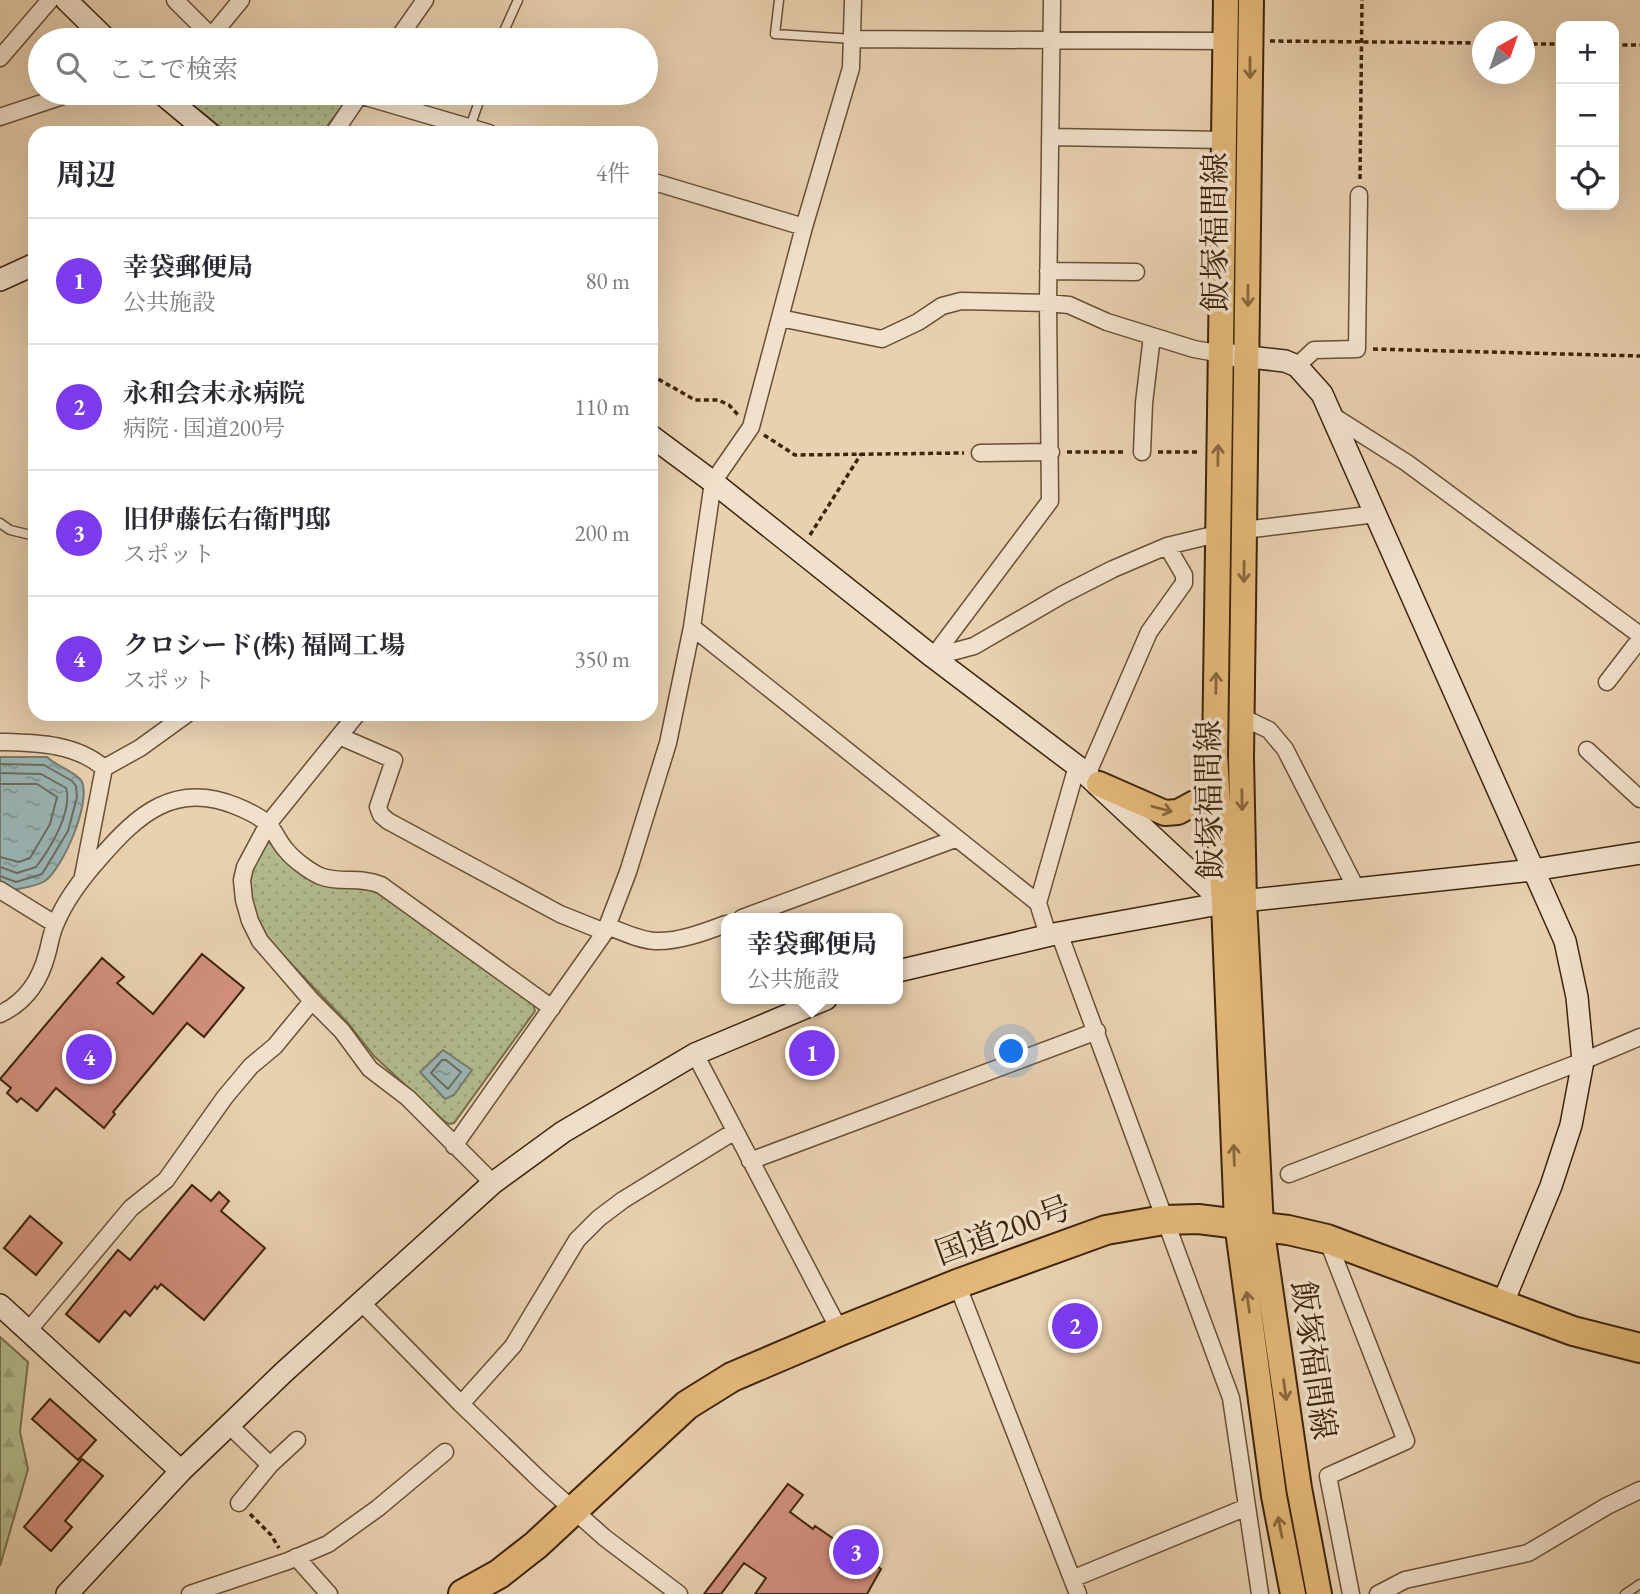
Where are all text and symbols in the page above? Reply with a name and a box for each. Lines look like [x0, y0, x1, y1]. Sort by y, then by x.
north arrow [1472, 21, 1535, 84]
map controls [1556, 21, 1619, 210]
button: + [1556, 21, 1619, 84]
search box [28, 28, 658, 105]
icon: search [52, 48, 90, 86]
text: ここで検索 [108, 52, 238, 86]
one-way arrow [1243, 56, 1257, 79]
button: − [1556, 84, 1619, 147]
button: locate [1556, 147, 1619, 210]
street label: 飯塚福間線 [1194, 152, 1236, 312]
text: 周辺 [56, 155, 116, 194]
text: 4件 [596, 158, 630, 188]
text: 幸袋郵便局 [123, 250, 253, 284]
text: 1 [73, 266, 85, 296]
text: 80 m [585, 266, 630, 296]
one-way arrow [1241, 284, 1255, 307]
text: 公共施設 [123, 287, 215, 317]
text: 永和会末永病院 [123, 376, 305, 410]
text: 2 [73, 392, 85, 422]
text: 110 m [574, 392, 630, 422]
text: 病院 · 国道200号 [123, 413, 285, 443]
one-way arrow [1211, 444, 1225, 467]
text: 旧伊藤伝右衛門邸 [123, 502, 331, 536]
text: 3 [73, 518, 85, 548]
text: 200 m [574, 518, 630, 548]
text: スポット [123, 539, 215, 569]
one-way arrow [1237, 560, 1251, 583]
text: クロシード(株) 福岡工場 [123, 628, 405, 662]
text: 4 [73, 644, 85, 674]
text: 350 m [574, 644, 630, 674]
text: スポット [123, 665, 215, 695]
one-way arrow [1209, 672, 1223, 695]
street label: 飯塚福間線 [1187, 720, 1231, 880]
one-way arrow [1235, 788, 1248, 811]
one-way arrow [1150, 803, 1172, 816]
popup [721, 913, 903, 1004]
text: 幸袋郵便局 [747, 927, 877, 961]
text: 公共施設 [747, 964, 839, 994]
pin: 1 [789, 1027, 835, 1079]
pin: 4 [66, 1031, 112, 1083]
your location [994, 1034, 1028, 1068]
one-way arrow [1228, 1144, 1241, 1167]
street label: 国道200号 [929, 1186, 1077, 1274]
street label: 飯塚福間線 [1282, 1278, 1346, 1442]
one-way arrow [1241, 1291, 1254, 1314]
pin: 2 [1052, 1300, 1098, 1352]
one-way arrow [1278, 1379, 1291, 1401]
one-way arrow [1273, 1516, 1287, 1539]
pin: 3 [833, 1526, 879, 1578]

